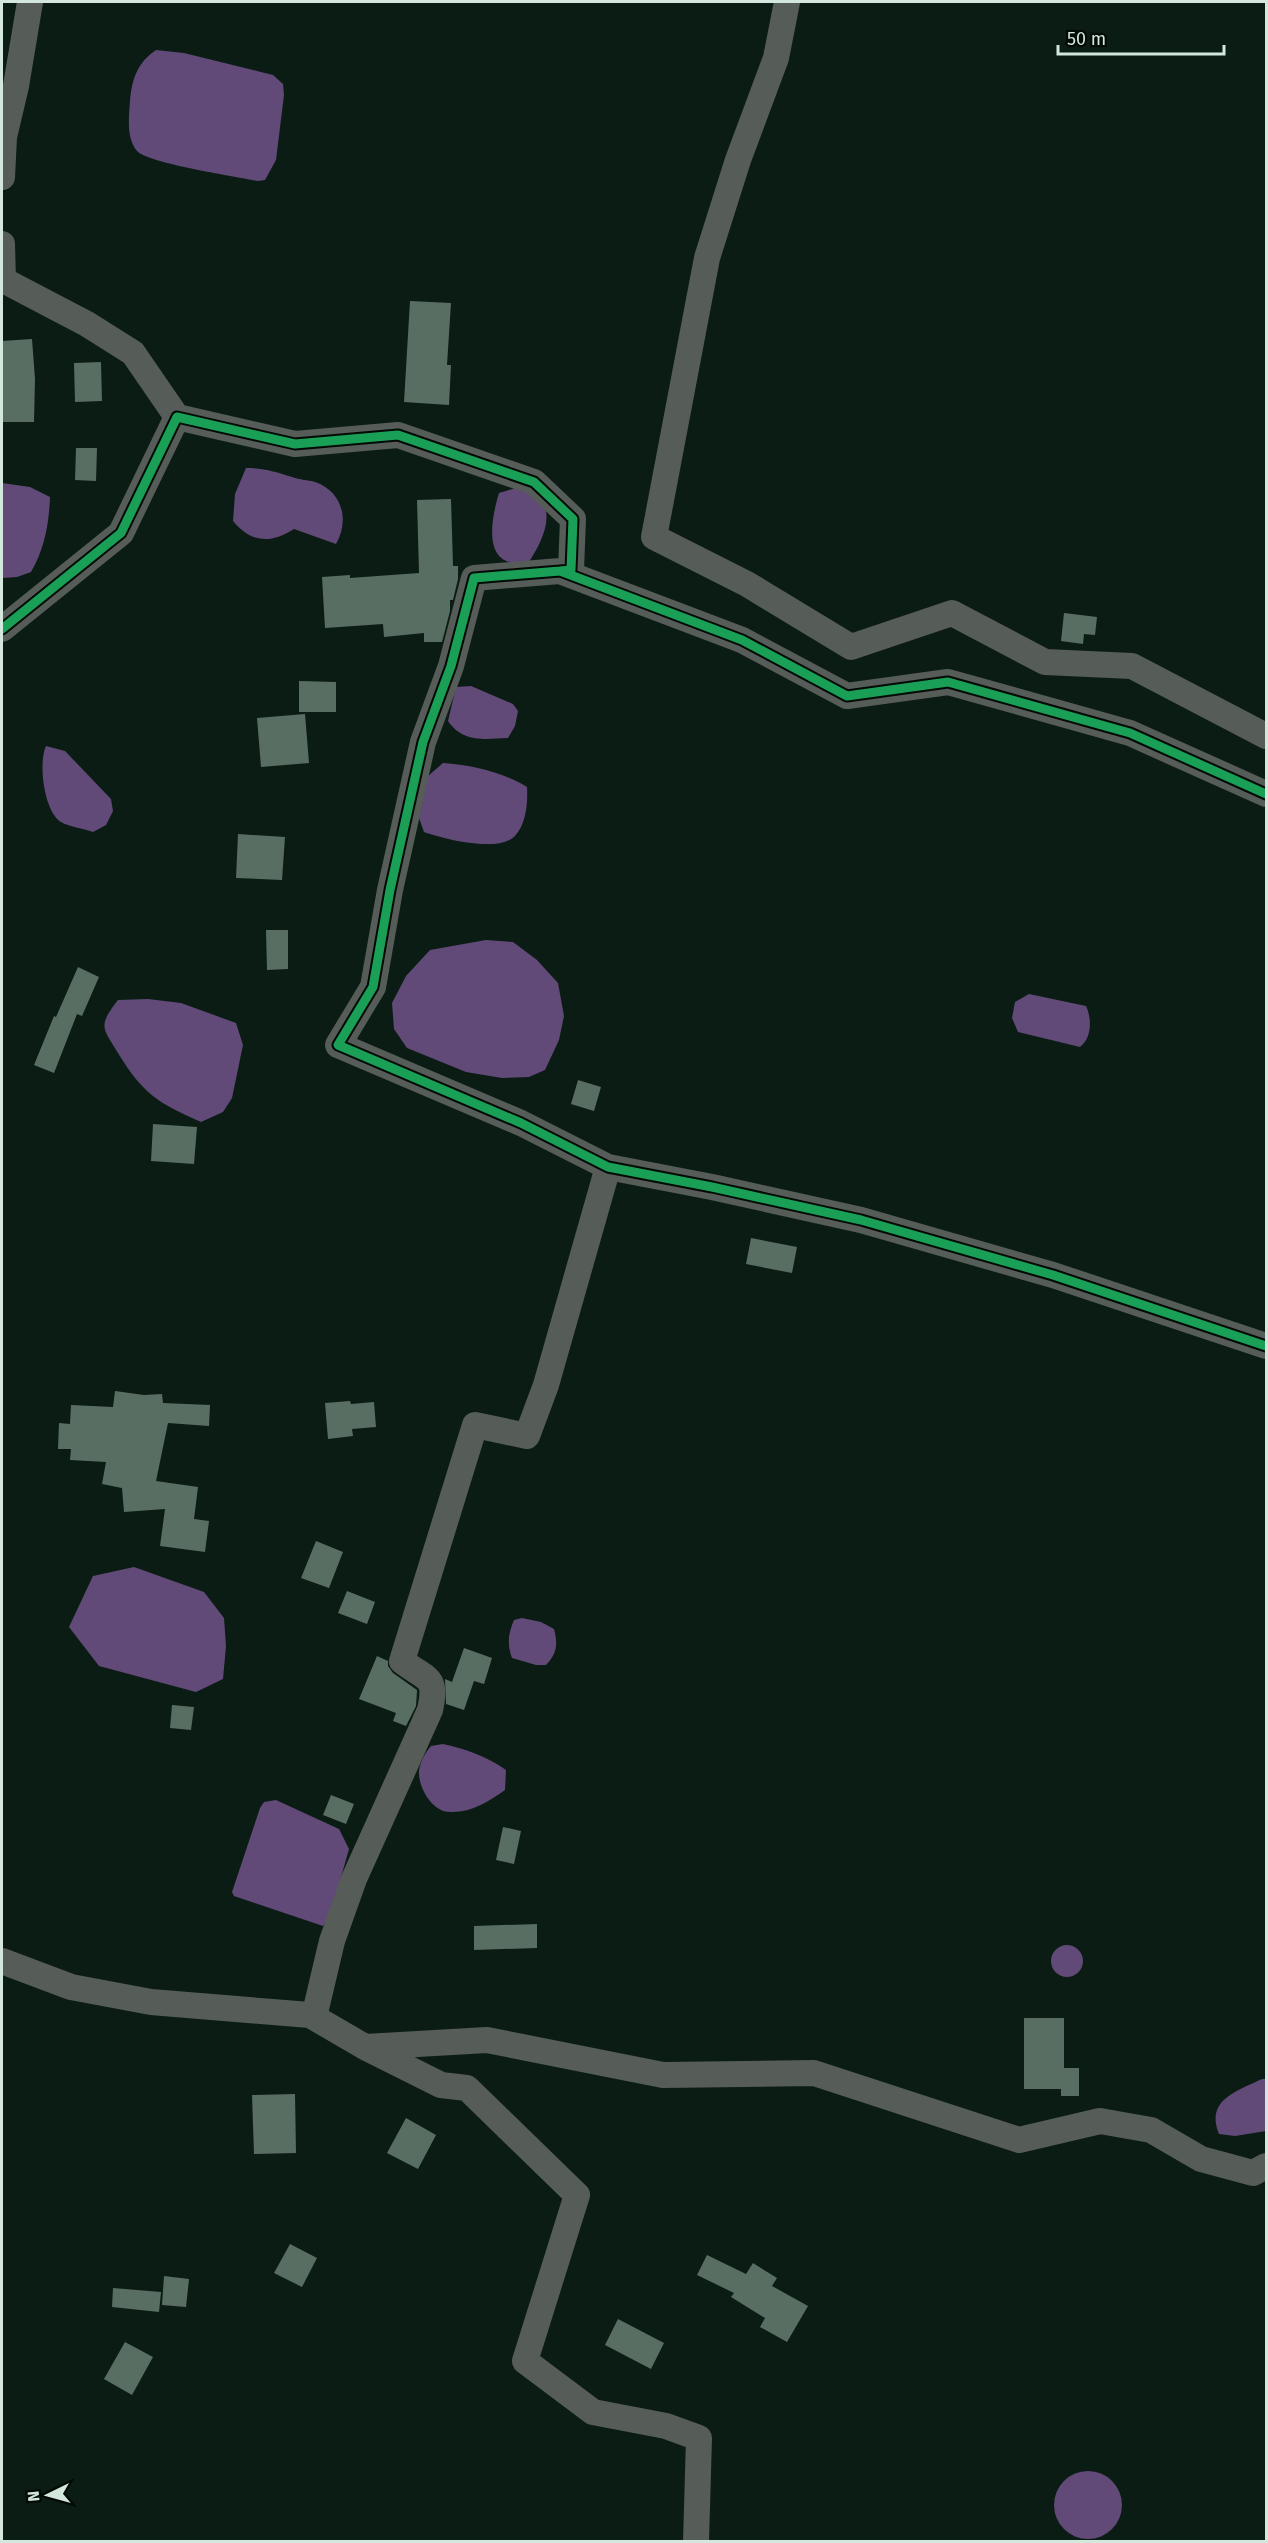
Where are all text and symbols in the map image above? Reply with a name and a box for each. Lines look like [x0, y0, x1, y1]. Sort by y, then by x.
scale bar [1058, 18, 1224, 56]
text: 50 m [1067, 28, 1106, 50]
north arrow [18, 2465, 78, 2525]
text: N [24, 2490, 43, 2502]

